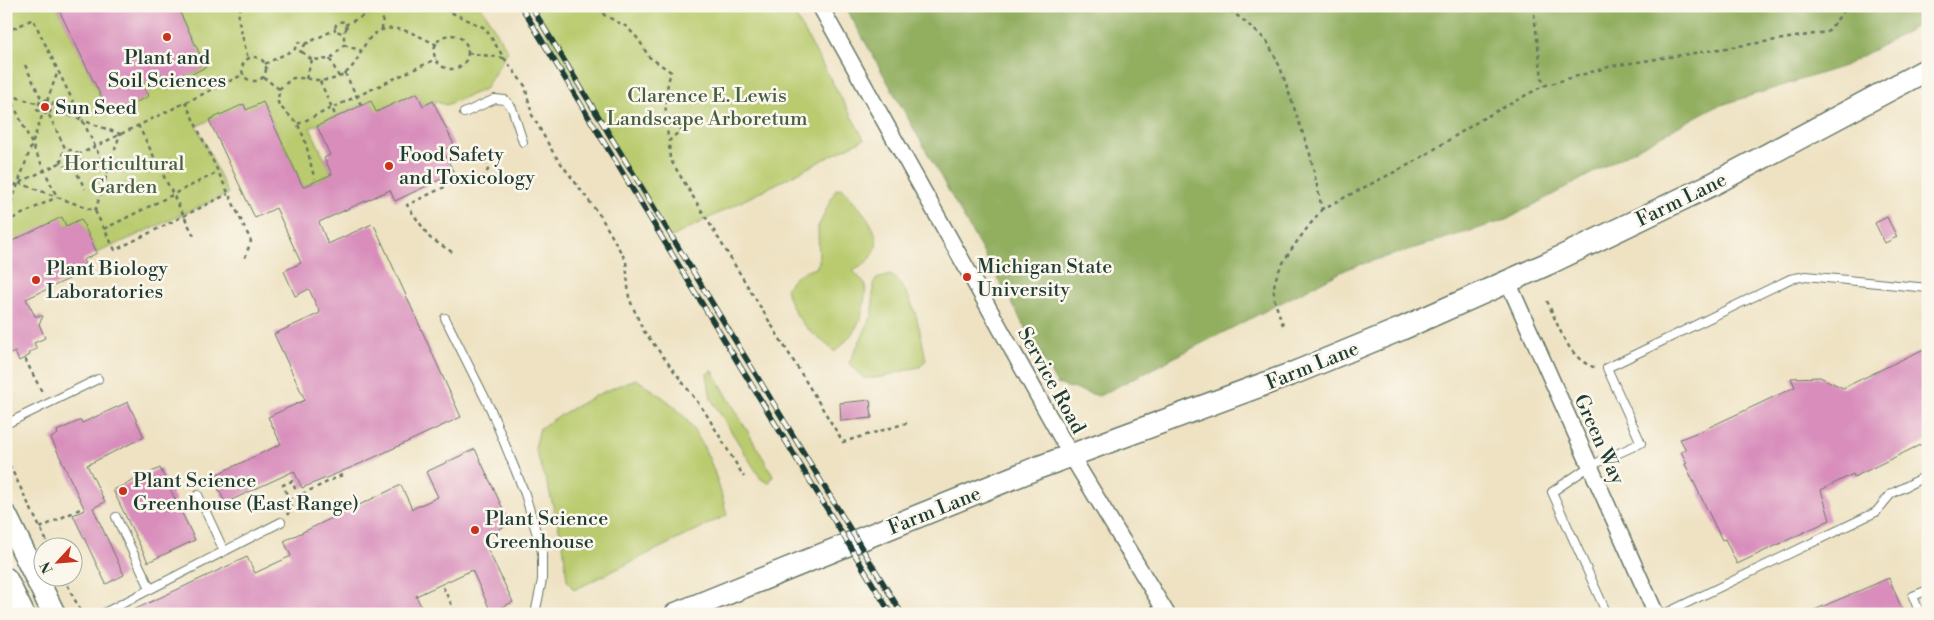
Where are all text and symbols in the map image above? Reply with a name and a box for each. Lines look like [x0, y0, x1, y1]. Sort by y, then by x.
marker: Plant and Soil Sciences [161, 31, 173, 43]
place label: Plant and Soil Sciences [108, 46, 226, 94]
park label: Clarence E. Lewis Landscape Arboretum [607, 84, 808, 132]
place label: Sun Seed [55, 96, 138, 121]
marker: Sun Seed [39, 101, 51, 113]
place label: Food Safety and Toxicology [399, 143, 535, 191]
park label: Horticultural Garden [64, 152, 184, 200]
marker: Food Safety and Toxicology [383, 160, 395, 172]
street label: Farm Lane [1632, 168, 1731, 233]
place label: Michigan State University [977, 255, 1112, 303]
place label: Plant Biology Laboratories [46, 257, 168, 305]
marker: Michigan State University [961, 271, 973, 283]
marker: Plant Biology Laboratories [30, 274, 42, 286]
street label: Service Road [1011, 323, 1091, 439]
street label: Farm Lane [1262, 336, 1363, 396]
street label: Green Way [1568, 391, 1630, 489]
place label: Plant Science Greenhouse (East Range) [133, 469, 359, 517]
street label: Farm Lane [884, 481, 985, 541]
marker: Plant Science Greenhouse (East Range) [117, 485, 129, 497]
place label: Plant Science Greenhouse [485, 507, 608, 555]
marker: Plant Science Greenhouse [469, 524, 481, 536]
north arrow [32, 538, 82, 588]
text: N [37, 558, 58, 576]

